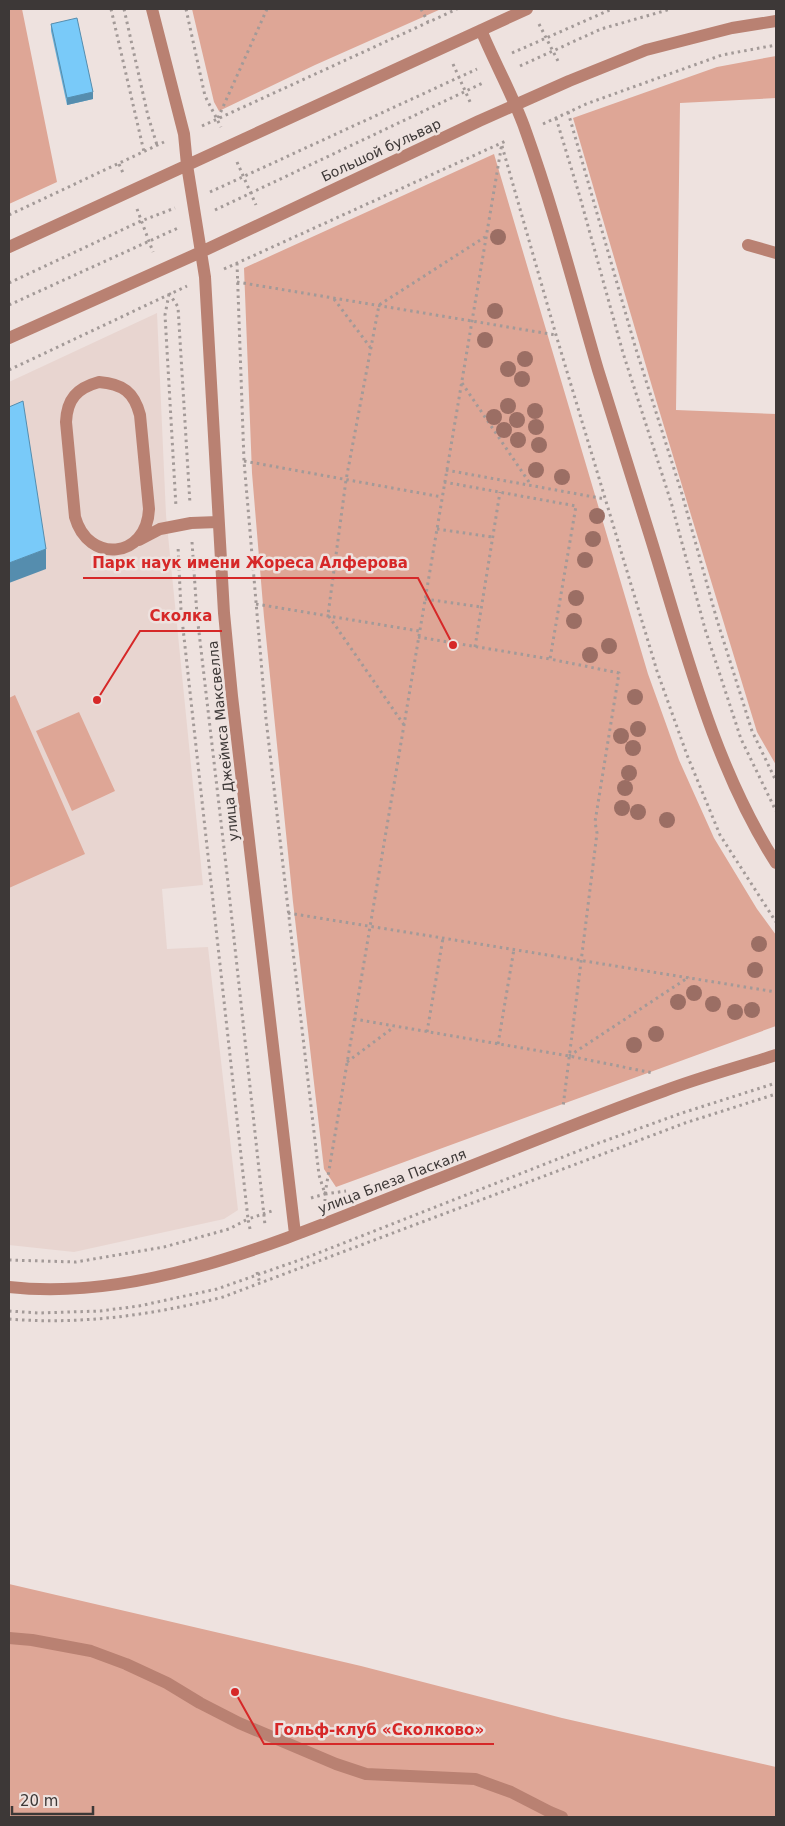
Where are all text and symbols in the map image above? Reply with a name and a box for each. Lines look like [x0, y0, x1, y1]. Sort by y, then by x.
street label: Большой бульвар [319, 115, 443, 185]
callout: Парк наук имени Жореса Алферова [83, 548, 418, 578]
text: Парк наук имени Жореса Алферова [92, 554, 408, 572]
callout: Сколка [140, 601, 222, 631]
text: Сколка [150, 607, 212, 625]
street label: улица Джеймса Максвелла [205, 640, 241, 842]
street label: улица Блеза Паскаля [315, 1145, 469, 1217]
callout: Гольф-клуб «Сколково» [264, 1714, 494, 1744]
text: Гольф-клуб «Сколково» [274, 1721, 484, 1739]
scale bar [12, 1784, 94, 1816]
text: 20 m [20, 1792, 58, 1810]

